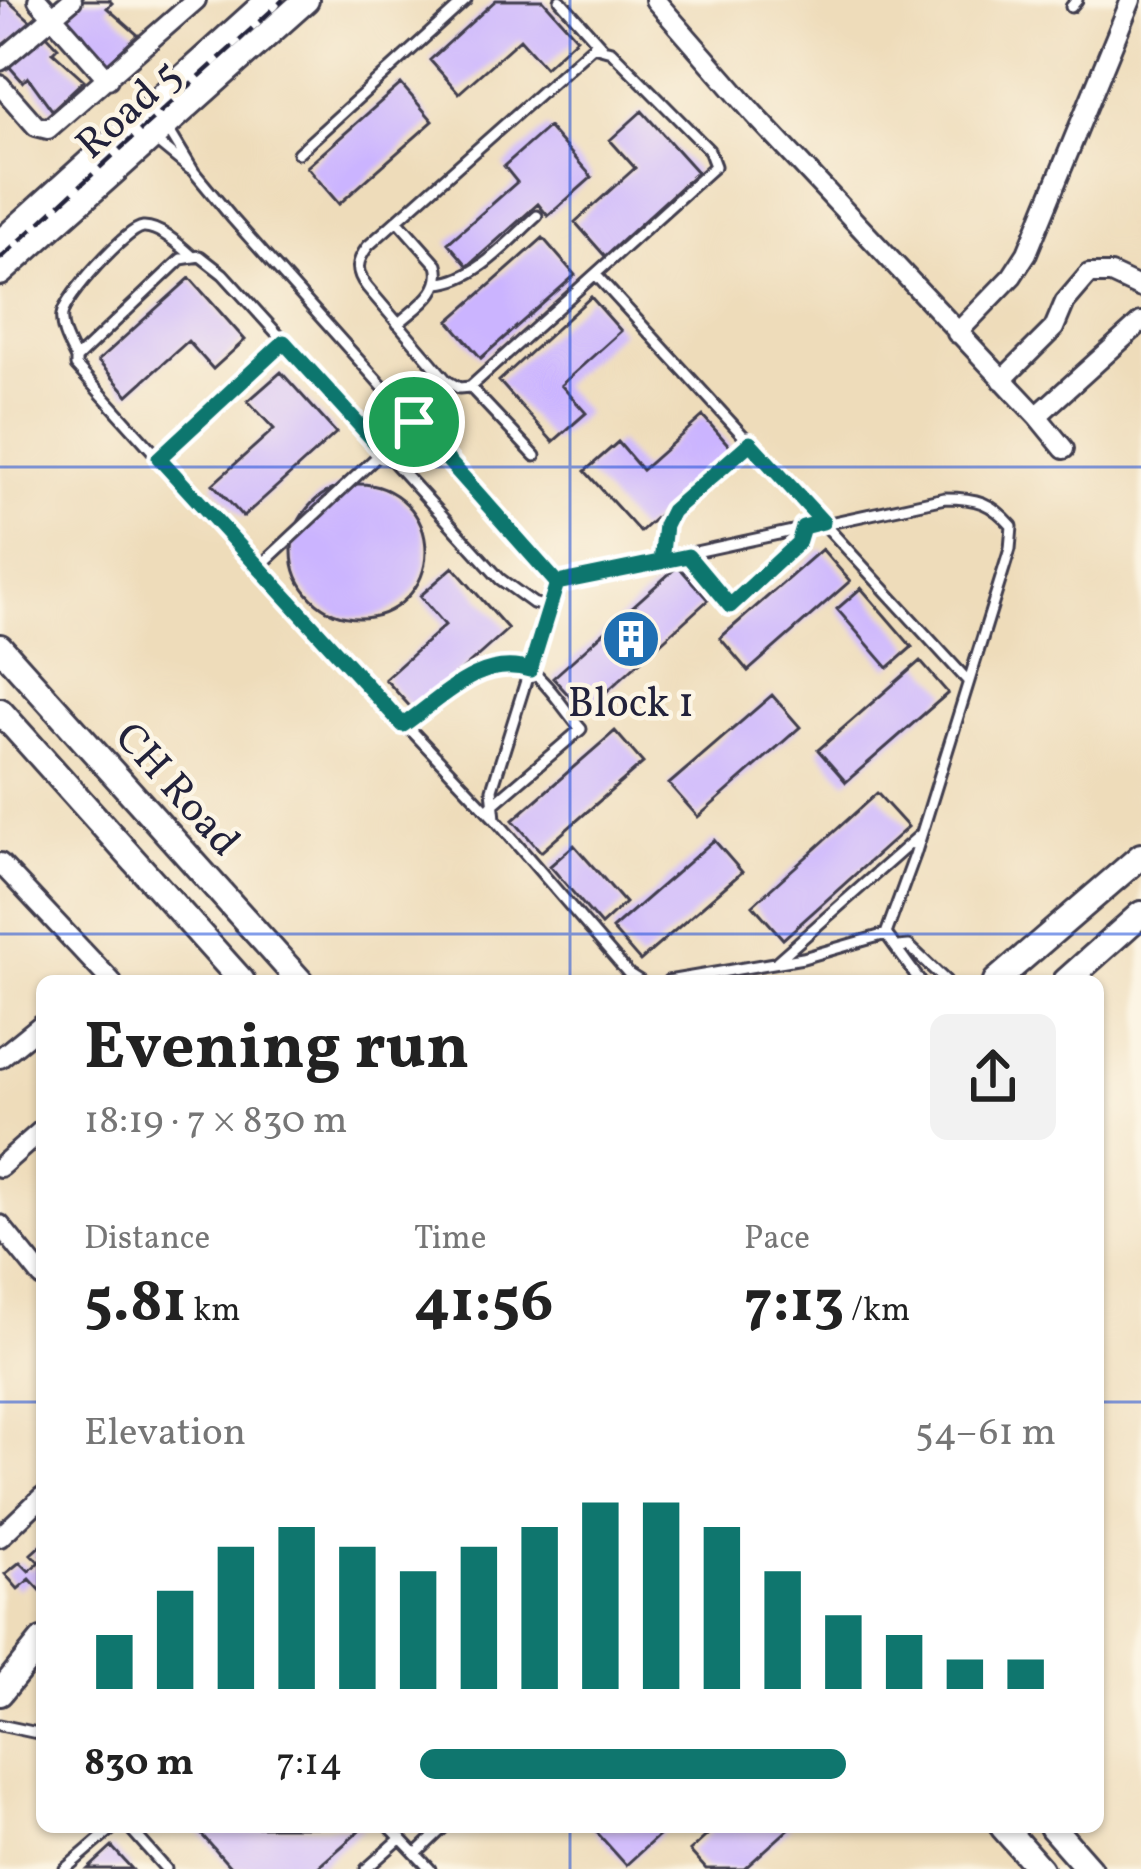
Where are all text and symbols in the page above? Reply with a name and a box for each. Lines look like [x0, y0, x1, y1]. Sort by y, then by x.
street label: Road 5 [64, 48, 196, 175]
pin [363, 371, 465, 473]
icon: arrive [381, 389, 447, 455]
building icon: Block 1 [600, 608, 662, 670]
place label: Block 1 [568, 676, 694, 735]
street label: CH Road [99, 711, 252, 871]
text: Evening run [84, 1004, 470, 1096]
button: share [930, 1014, 1056, 1140]
text: 18:19 · 7 × 830 m [84, 1095, 348, 1149]
text: Distance [84, 1217, 210, 1263]
text: Time [414, 1217, 486, 1263]
text: Pace [744, 1217, 810, 1263]
text: 5.81 [84, 1263, 187, 1346]
text: 41:56 [414, 1263, 553, 1346]
text: 7:13 [744, 1263, 844, 1346]
text: km [187, 1289, 241, 1335]
text: /km [844, 1289, 910, 1335]
text: Elevation [84, 1407, 246, 1461]
text: 54–61 m [915, 1407, 1056, 1461]
text: 830 m [84, 1737, 194, 1791]
text: 7:14 [276, 1737, 343, 1791]

